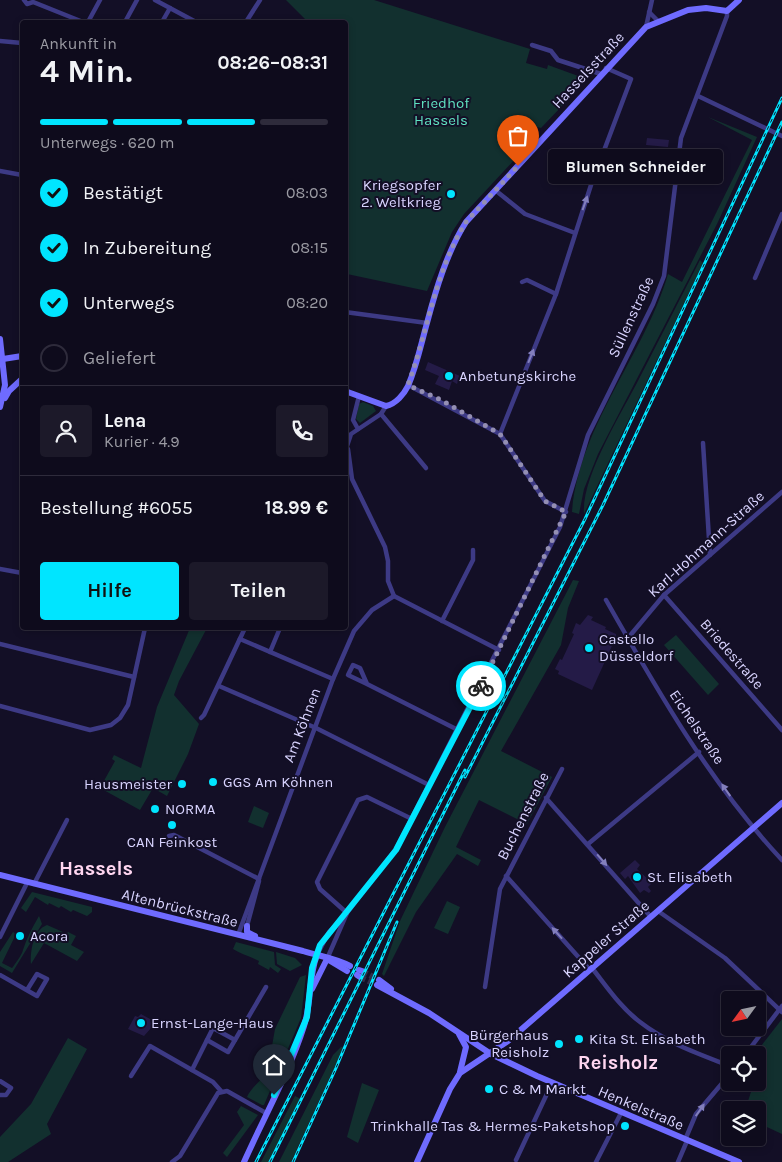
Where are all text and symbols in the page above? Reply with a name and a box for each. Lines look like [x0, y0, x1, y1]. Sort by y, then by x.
street label: Hasselsstraße [548, 28, 628, 112]
text: Ankunft in [40, 34, 117, 53]
text: 08:26–08:31 [218, 52, 328, 74]
text: 4 Min. [40, 53, 132, 90]
park label: Friedhof Hassels [413, 94, 470, 129]
pin [497, 115, 539, 166]
icon: bag [504, 122, 532, 150]
text: Unterwegs · 620 m [40, 133, 175, 152]
callout: Blumen Schneider [548, 148, 723, 184]
text: Blumen Schneider [566, 157, 705, 176]
place label: Kriegsopfer 2. Weltkrieg [361, 176, 442, 211]
icon: check [40, 179, 68, 207]
text: Bestätigt [83, 182, 163, 204]
text: 08:03 [286, 183, 328, 202]
marker: Kriegsopfer 2. Weltkrieg [445, 188, 457, 200]
one-way arrow [581, 195, 589, 210]
icon: check [40, 234, 68, 262]
text: In Zubereitung [83, 237, 211, 259]
text: 08:15 [291, 238, 328, 257]
street label: Süllenstraße [604, 274, 658, 360]
icon: check [40, 289, 68, 317]
text: Unterwegs [83, 292, 175, 314]
text: 08:20 [286, 293, 328, 312]
text: Geliefert [83, 347, 156, 369]
one-way arrow [528, 349, 536, 363]
place label: Anbetungskirche [459, 367, 576, 385]
marker: Anbetungskirche [443, 370, 455, 382]
button: person [40, 405, 92, 457]
button: phone [276, 405, 328, 457]
text: Lena [104, 410, 146, 432]
text: Kurier · 4.9 [104, 432, 180, 451]
street label: Karl-Hohmann-Straße [644, 487, 768, 601]
text: Bestellung #6055 [40, 497, 193, 519]
text: 18.99 € [265, 497, 328, 519]
button: Hilfe [40, 562, 179, 620]
button: Teilen [189, 562, 328, 620]
street label: Briedestraße [696, 615, 768, 693]
place label: Castello Düsseldorf [599, 630, 674, 665]
marker: Castello Düsseldorf [583, 642, 595, 654]
courier [456, 661, 506, 711]
icon: bike [467, 672, 495, 700]
street label: Am Köhnen [280, 685, 324, 765]
street label: Eichelstraße [666, 686, 728, 768]
street label: Buchenstraße [493, 769, 553, 863]
place label: GGS Am Köhnen [223, 773, 333, 791]
place label: Hausmeister [84, 775, 173, 793]
marker: GGS Am Köhnen [207, 776, 219, 788]
marker: Hausmeister [176, 778, 188, 790]
one-way arrow [721, 783, 731, 797]
place label: NORMA [165, 800, 216, 818]
marker: NORMA [149, 803, 161, 815]
marker: CAN Feinkost [166, 819, 178, 831]
place label: CAN Feinkost [127, 833, 218, 851]
one-way arrow [596, 854, 607, 867]
district label: Hassels [59, 857, 133, 880]
place label: St. Elisabeth [647, 868, 732, 886]
marker: St. Elisabeth [631, 871, 643, 883]
street label: Altenbrückstraße [120, 885, 240, 931]
street label: Kappeler Straße [559, 897, 653, 981]
place label: Acora [30, 927, 68, 945]
one-way arrow [551, 928, 563, 940]
marker: Acora [14, 930, 26, 942]
north arrow [721, 991, 766, 1036]
map controls [721, 991, 766, 1146]
place label: Ernst-Lange-Haus [151, 1014, 274, 1032]
marker: Ernst-Lange-Haus [135, 1017, 147, 1029]
place label: Bürgerhaus Reisholz [470, 1026, 549, 1061]
place label: Kita St. Elisabeth [589, 1030, 706, 1048]
marker: Kita St. Elisabeth [573, 1033, 585, 1045]
marker: Bürgerhaus Reisholz [553, 1038, 565, 1050]
pin [253, 1044, 295, 1095]
button: locate [721, 1046, 766, 1091]
icon: home [260, 1051, 288, 1079]
district label: Reisholz [578, 1051, 658, 1074]
place label: C & M Markt [499, 1080, 586, 1098]
street label: Henkelstraße [595, 1082, 687, 1134]
marker: C & M Markt [483, 1083, 495, 1095]
button: layers [721, 1101, 766, 1146]
one-way arrow [695, 1103, 705, 1117]
place label: Trinkhalle Tas & Hermes-Paketshop [371, 1117, 615, 1135]
marker: Trinkhalle Tas & Hermes-Paketshop [619, 1120, 631, 1132]

